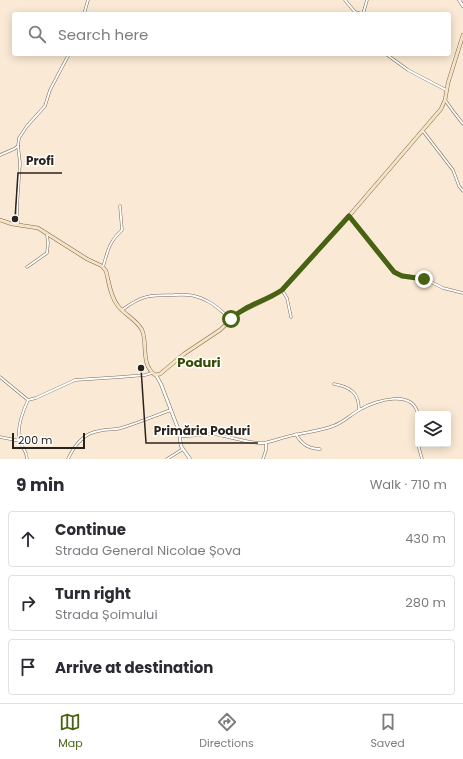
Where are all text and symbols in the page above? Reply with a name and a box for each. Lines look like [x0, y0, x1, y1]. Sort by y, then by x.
search box [12, 12, 451, 56]
icon: search [26, 23, 48, 45]
text: Search here [58, 24, 148, 45]
callout: Profi [18, 149, 62, 173]
text: Profi [26, 152, 54, 169]
route end [415, 270, 433, 288]
route start [222, 310, 240, 328]
district label: Poduri [177, 353, 221, 372]
map controls [415, 411, 451, 447]
button: layers [415, 411, 451, 447]
callout: Primăria Poduri [146, 419, 258, 443]
text: Primăria Poduri [154, 422, 250, 439]
scale bar [12, 431, 85, 450]
text: 200 m [18, 432, 52, 448]
text: 9 min [16, 473, 65, 497]
text: Walk · 710 m [370, 475, 447, 494]
text: Continue [55, 519, 126, 540]
icon: ahead [17, 528, 39, 550]
text: 430 m [405, 529, 446, 548]
text: Strada General Nicolae Șova [55, 541, 241, 560]
text: Turn right [55, 583, 131, 604]
icon: right [17, 592, 39, 614]
text: 280 m [405, 593, 446, 612]
text: Strada Șoimului [55, 605, 158, 624]
icon: arrive [17, 656, 39, 678]
text: Arrive at destination [55, 657, 213, 678]
tab: Map [58, 711, 83, 752]
tab: Directions [199, 711, 254, 752]
tab: Saved [370, 711, 405, 752]

